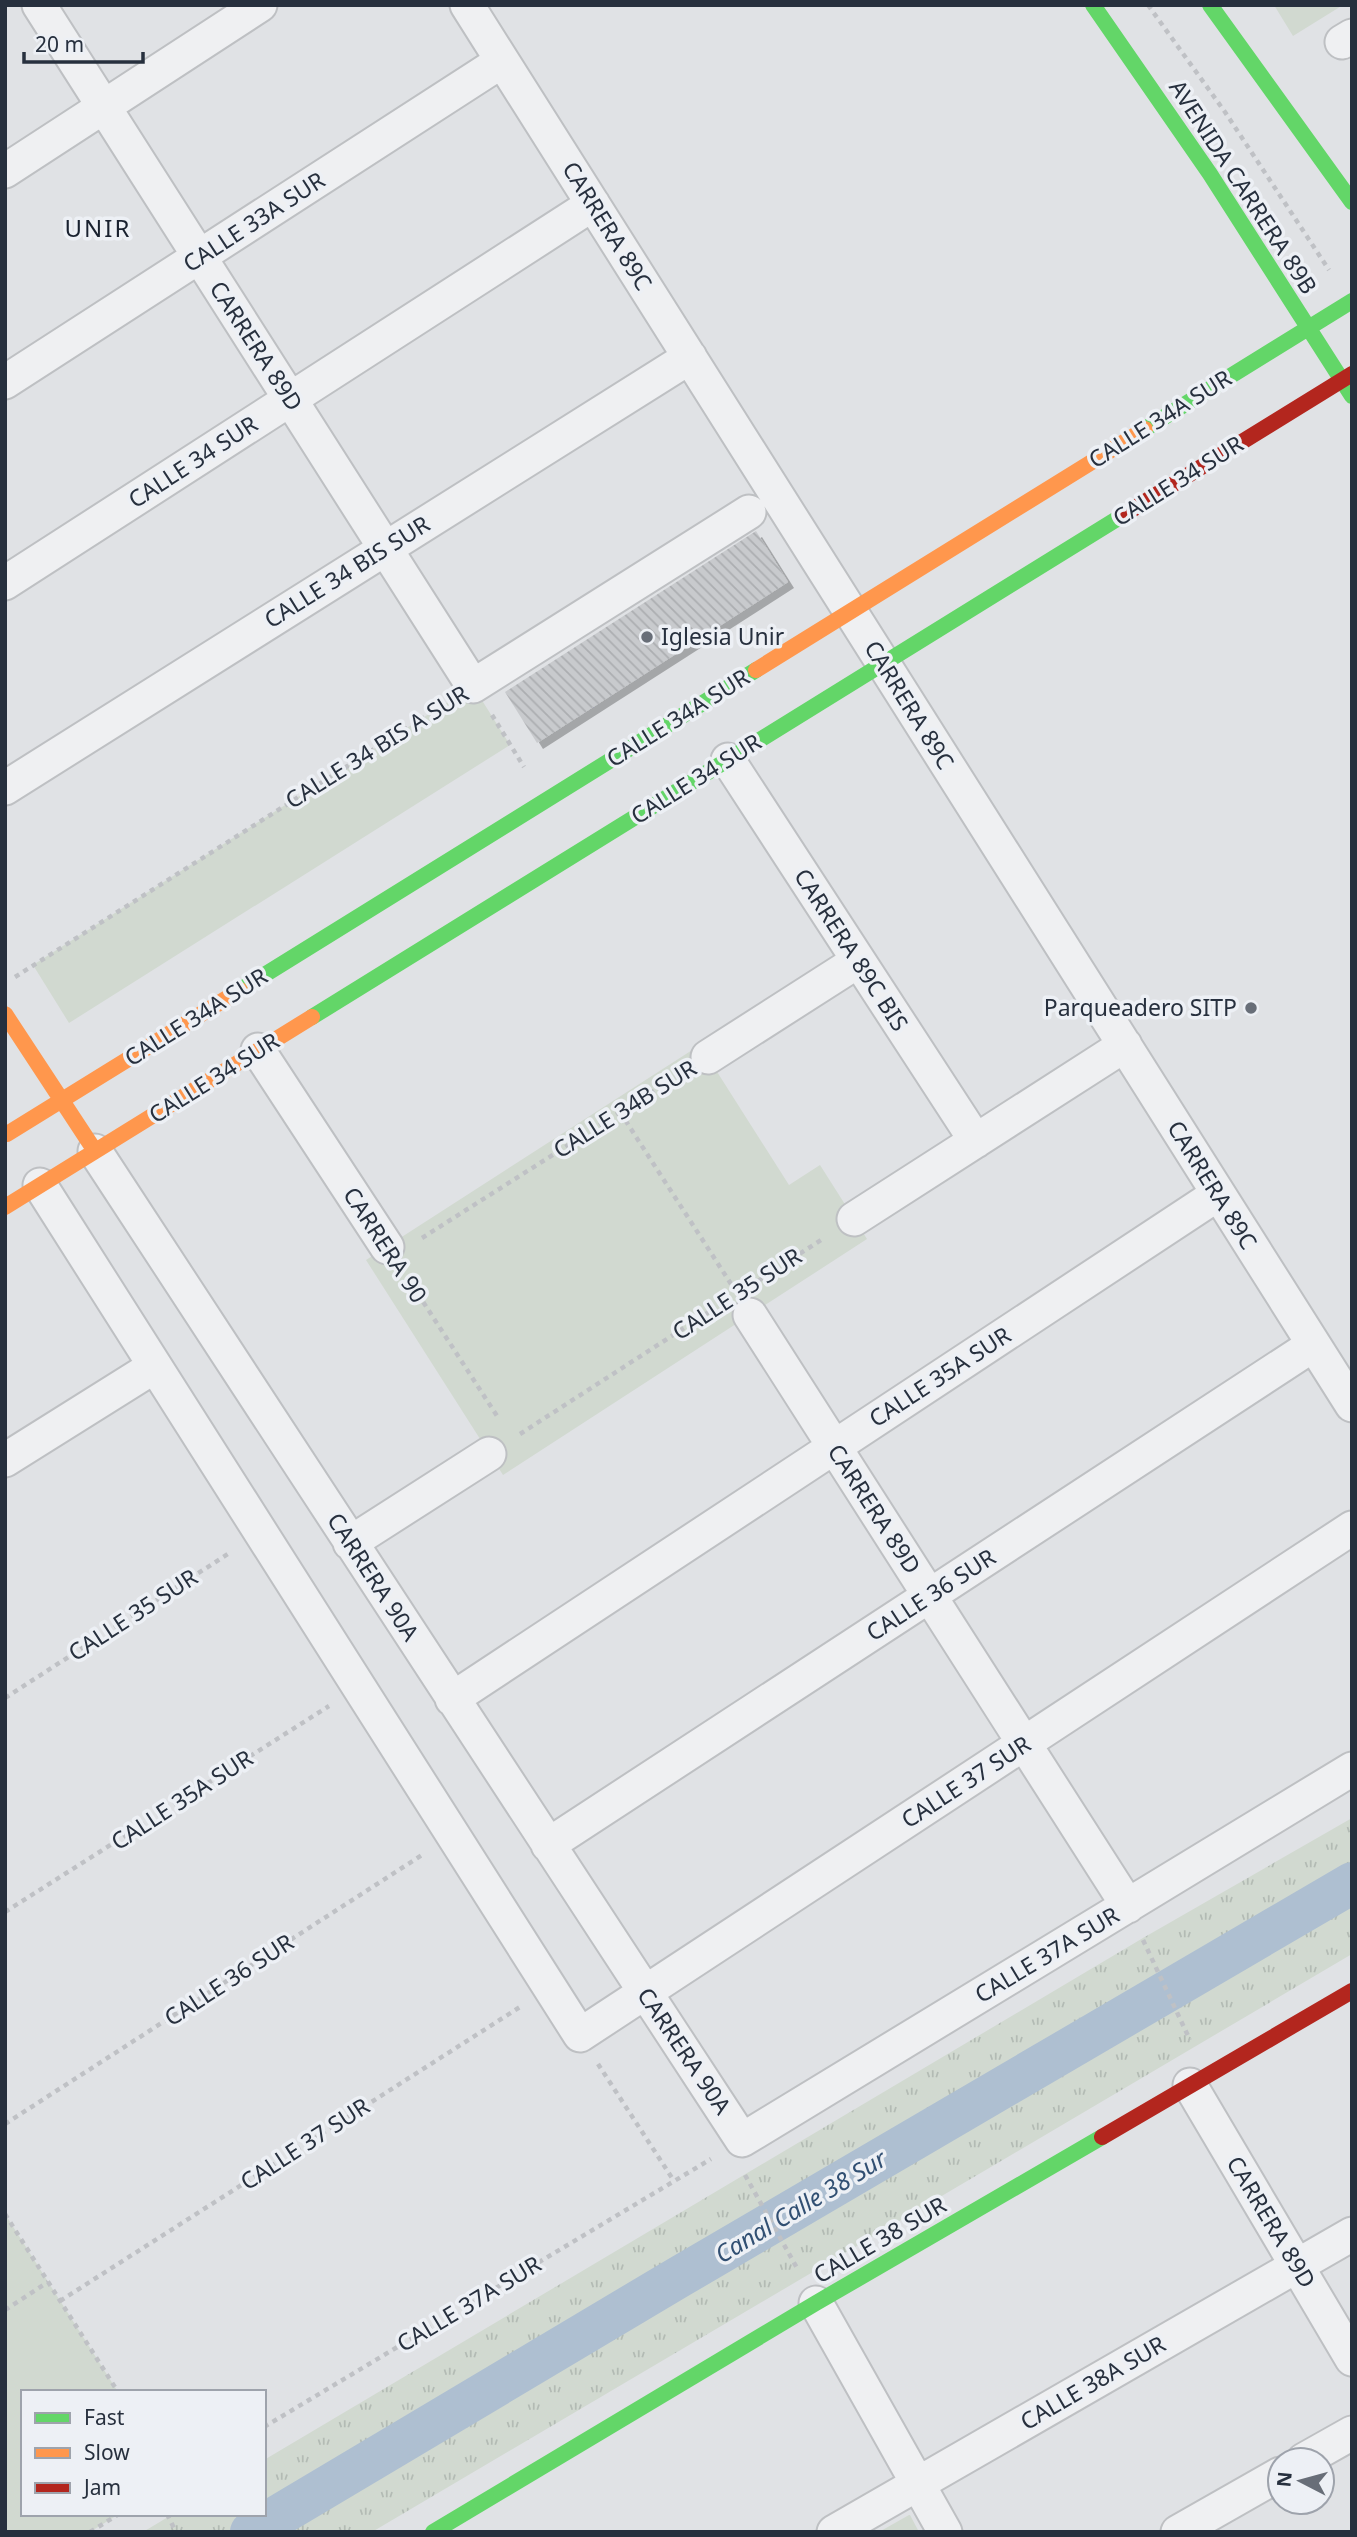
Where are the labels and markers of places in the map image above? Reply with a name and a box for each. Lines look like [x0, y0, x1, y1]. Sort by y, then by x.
place label: Iglesia Unir [661, 620, 785, 652]
marker: Iglesia Unir [639, 629, 655, 645]
place label: Parqueadero SITP [1044, 991, 1237, 1023]
marker: Parqueadero SITP [1243, 1000, 1259, 1016]

